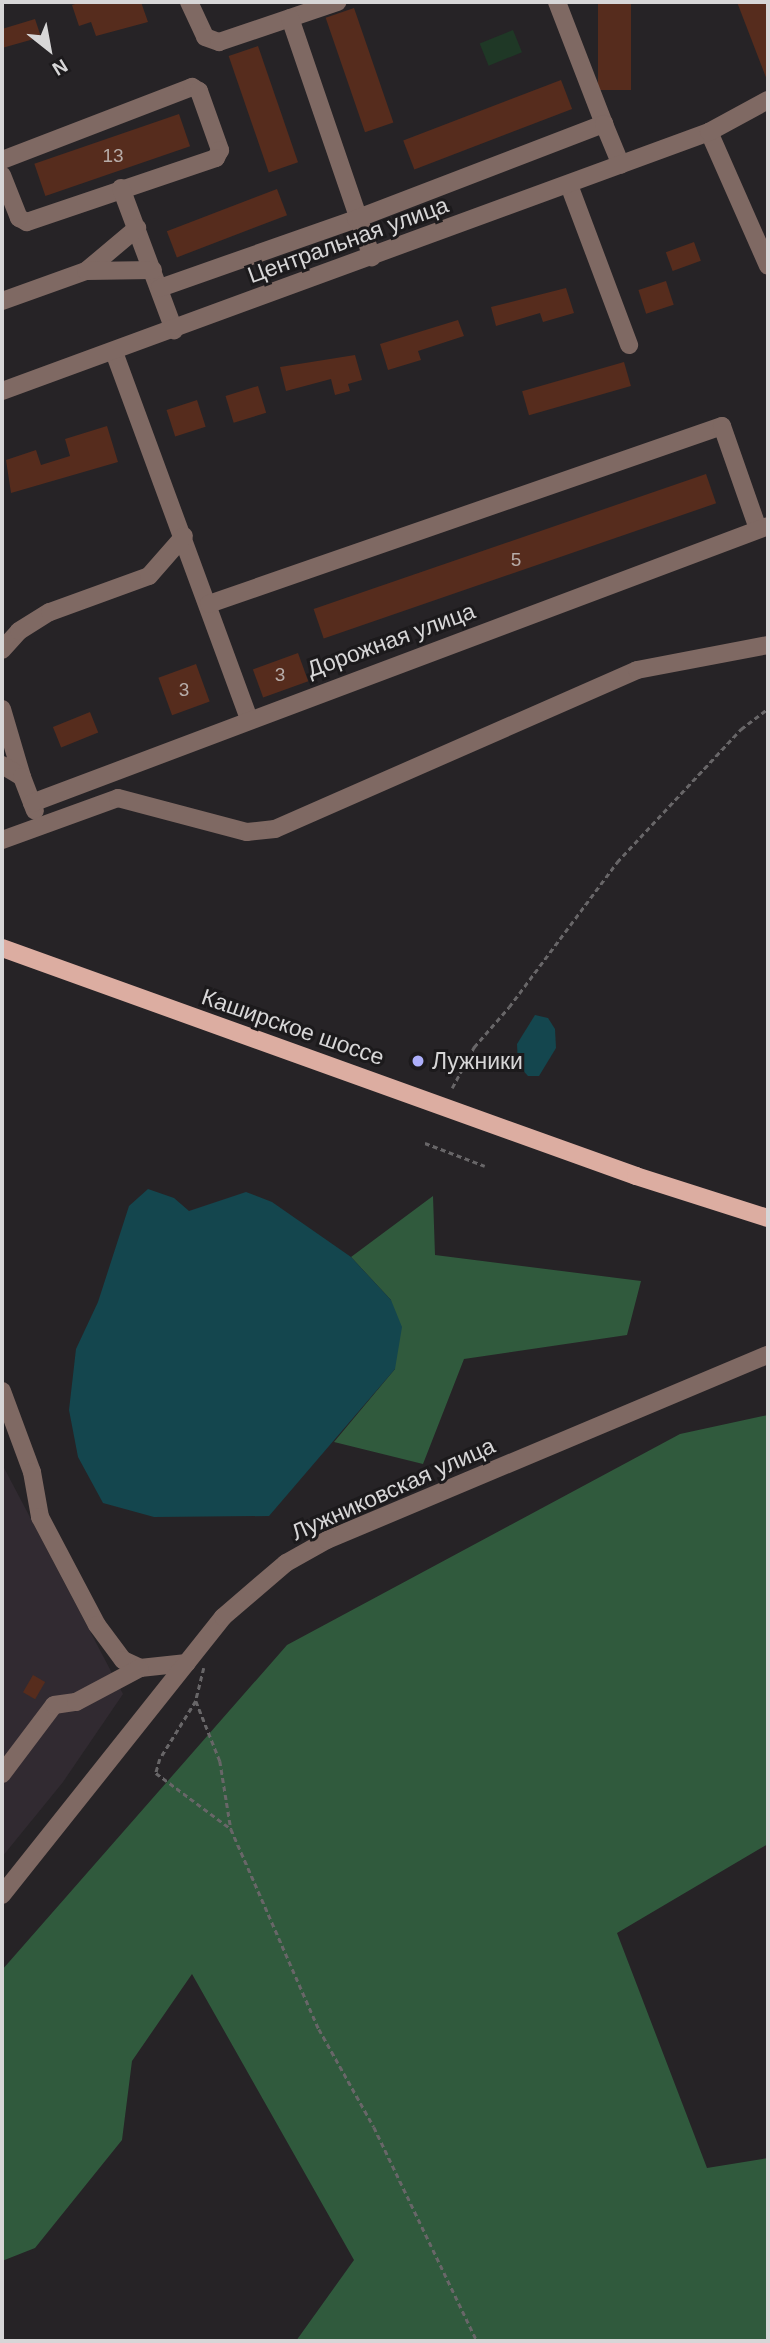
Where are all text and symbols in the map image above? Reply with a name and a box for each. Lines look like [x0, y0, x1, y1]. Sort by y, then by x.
north arrow [14, 14, 84, 84]
text: N [49, 55, 71, 80]
house number: 13 [102, 145, 124, 167]
street label: Центральная улица [244, 191, 452, 289]
house number: 5 [511, 549, 521, 571]
street label: Дорожная улица [303, 597, 479, 683]
house number: 3 [275, 664, 285, 686]
house number: 3 [179, 679, 189, 701]
street label: Каширское шоссе [198, 983, 388, 1071]
place label: Лужники [432, 1047, 523, 1075]
marker: Лужники [410, 1053, 426, 1069]
street label: Лужниковская улица [287, 1432, 499, 1546]

